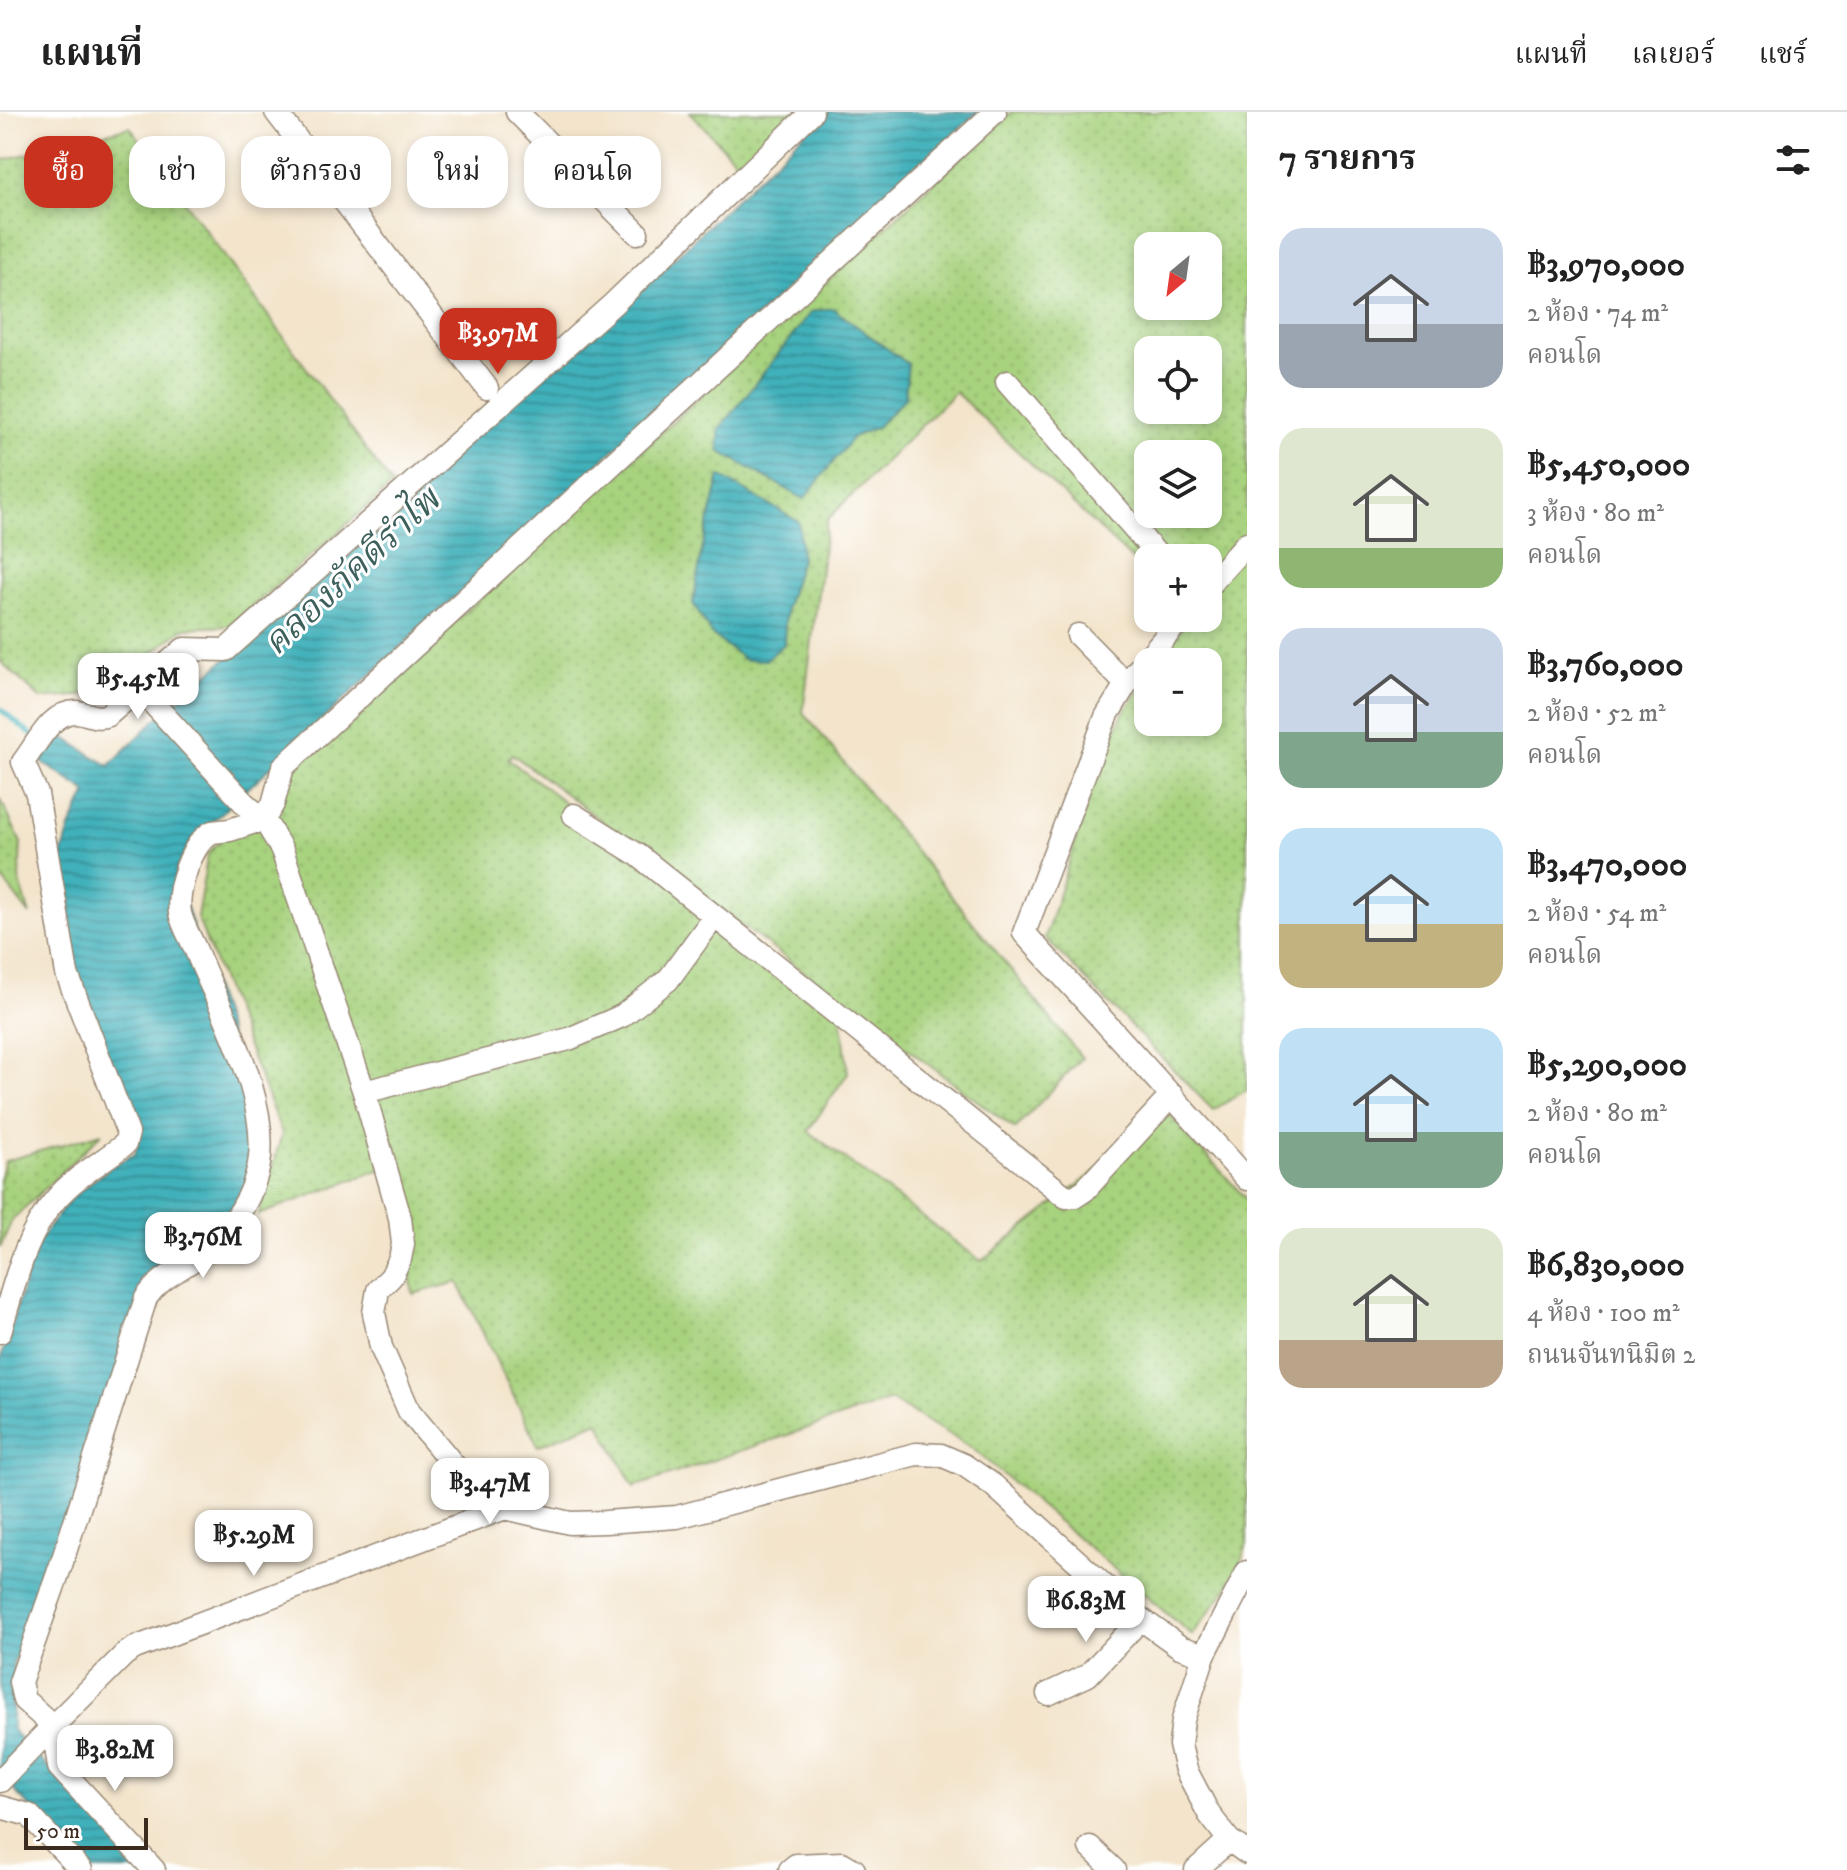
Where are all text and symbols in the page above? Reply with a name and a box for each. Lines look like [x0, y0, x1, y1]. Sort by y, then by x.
text: แผนที่ [40, 30, 143, 78]
text: แผนที่ [1514, 37, 1588, 72]
text: เลเยอร์ [1632, 37, 1715, 72]
text: แชร์ [1759, 37, 1807, 72]
chip: ซื้อ [24, 136, 113, 208]
chip: เช่า [129, 136, 225, 208]
chip: ตัวกรอง [241, 136, 391, 208]
chip: ใหม่ [407, 136, 508, 208]
chip: คอนโด [524, 136, 661, 208]
text: 7 รายการ [1279, 138, 1416, 180]
icon: filters [1771, 138, 1815, 182]
north arrow [1134, 232, 1222, 320]
map controls [1134, 232, 1222, 736]
text: ฿3,970,000 [1527, 244, 1685, 286]
icon: home [1343, 260, 1439, 356]
text: 2 ห้อง · 74 m² [1527, 297, 1668, 330]
pin: ฿3.97M [433, 308, 563, 376]
text: ฿3.97M [458, 317, 538, 350]
button: locate [1134, 336, 1222, 424]
text: คอนโด [1527, 339, 1602, 372]
button: layers [1134, 440, 1222, 528]
text: ฿5,450,000 [1527, 444, 1690, 486]
icon: home [1343, 460, 1439, 556]
water label: คลองภัคดีรำไพ [251, 474, 452, 666]
text: 3 ห้อง · 80 m² [1527, 497, 1664, 530]
text: คอนโด [1527, 539, 1602, 572]
button: + [1134, 544, 1222, 632]
text: ฿3,760,000 [1527, 644, 1684, 686]
button: − [1134, 648, 1222, 736]
pin: ฿5.45M [73, 653, 203, 721]
icon: home [1343, 660, 1439, 756]
text: ฿5.45M [96, 662, 180, 695]
text: 2 ห้อง · 52 m² [1527, 697, 1666, 730]
text: คอนโด [1527, 739, 1602, 772]
text: ฿3,470,000 [1527, 844, 1687, 886]
icon: home [1343, 860, 1439, 956]
text: 2 ห้อง · 54 m² [1527, 897, 1666, 930]
text: คอนโด [1527, 939, 1602, 972]
text: ฿5,290,000 [1527, 1044, 1687, 1086]
icon: home [1343, 1060, 1439, 1156]
text: 2 ห้อง · 80 m² [1527, 1097, 1667, 1130]
text: คอนโด [1527, 1139, 1602, 1172]
pin: ฿3.76M [138, 1212, 268, 1280]
text: ฿3.76M [163, 1221, 243, 1254]
text: ฿6,830,000 [1527, 1244, 1685, 1286]
icon: home [1343, 1260, 1439, 1356]
text: 4 ห้อง · 100 m² [1527, 1297, 1680, 1330]
text: ถนนจันทนิมิต 2 [1527, 1339, 1695, 1372]
pin: ฿3.47M [425, 1458, 555, 1526]
text: ฿3.47M [449, 1467, 531, 1500]
pin: ฿5.29M [189, 1510, 319, 1578]
text: ฿5.29M [213, 1519, 295, 1552]
pin: ฿6.83M [1021, 1576, 1151, 1644]
text: ฿6.83M [1046, 1585, 1126, 1618]
pin: ฿3.82M [50, 1725, 180, 1793]
text: ฿3.82M [75, 1734, 155, 1767]
scale bar [24, 1814, 148, 1850]
text: 50 m [36, 1818, 80, 1845]

